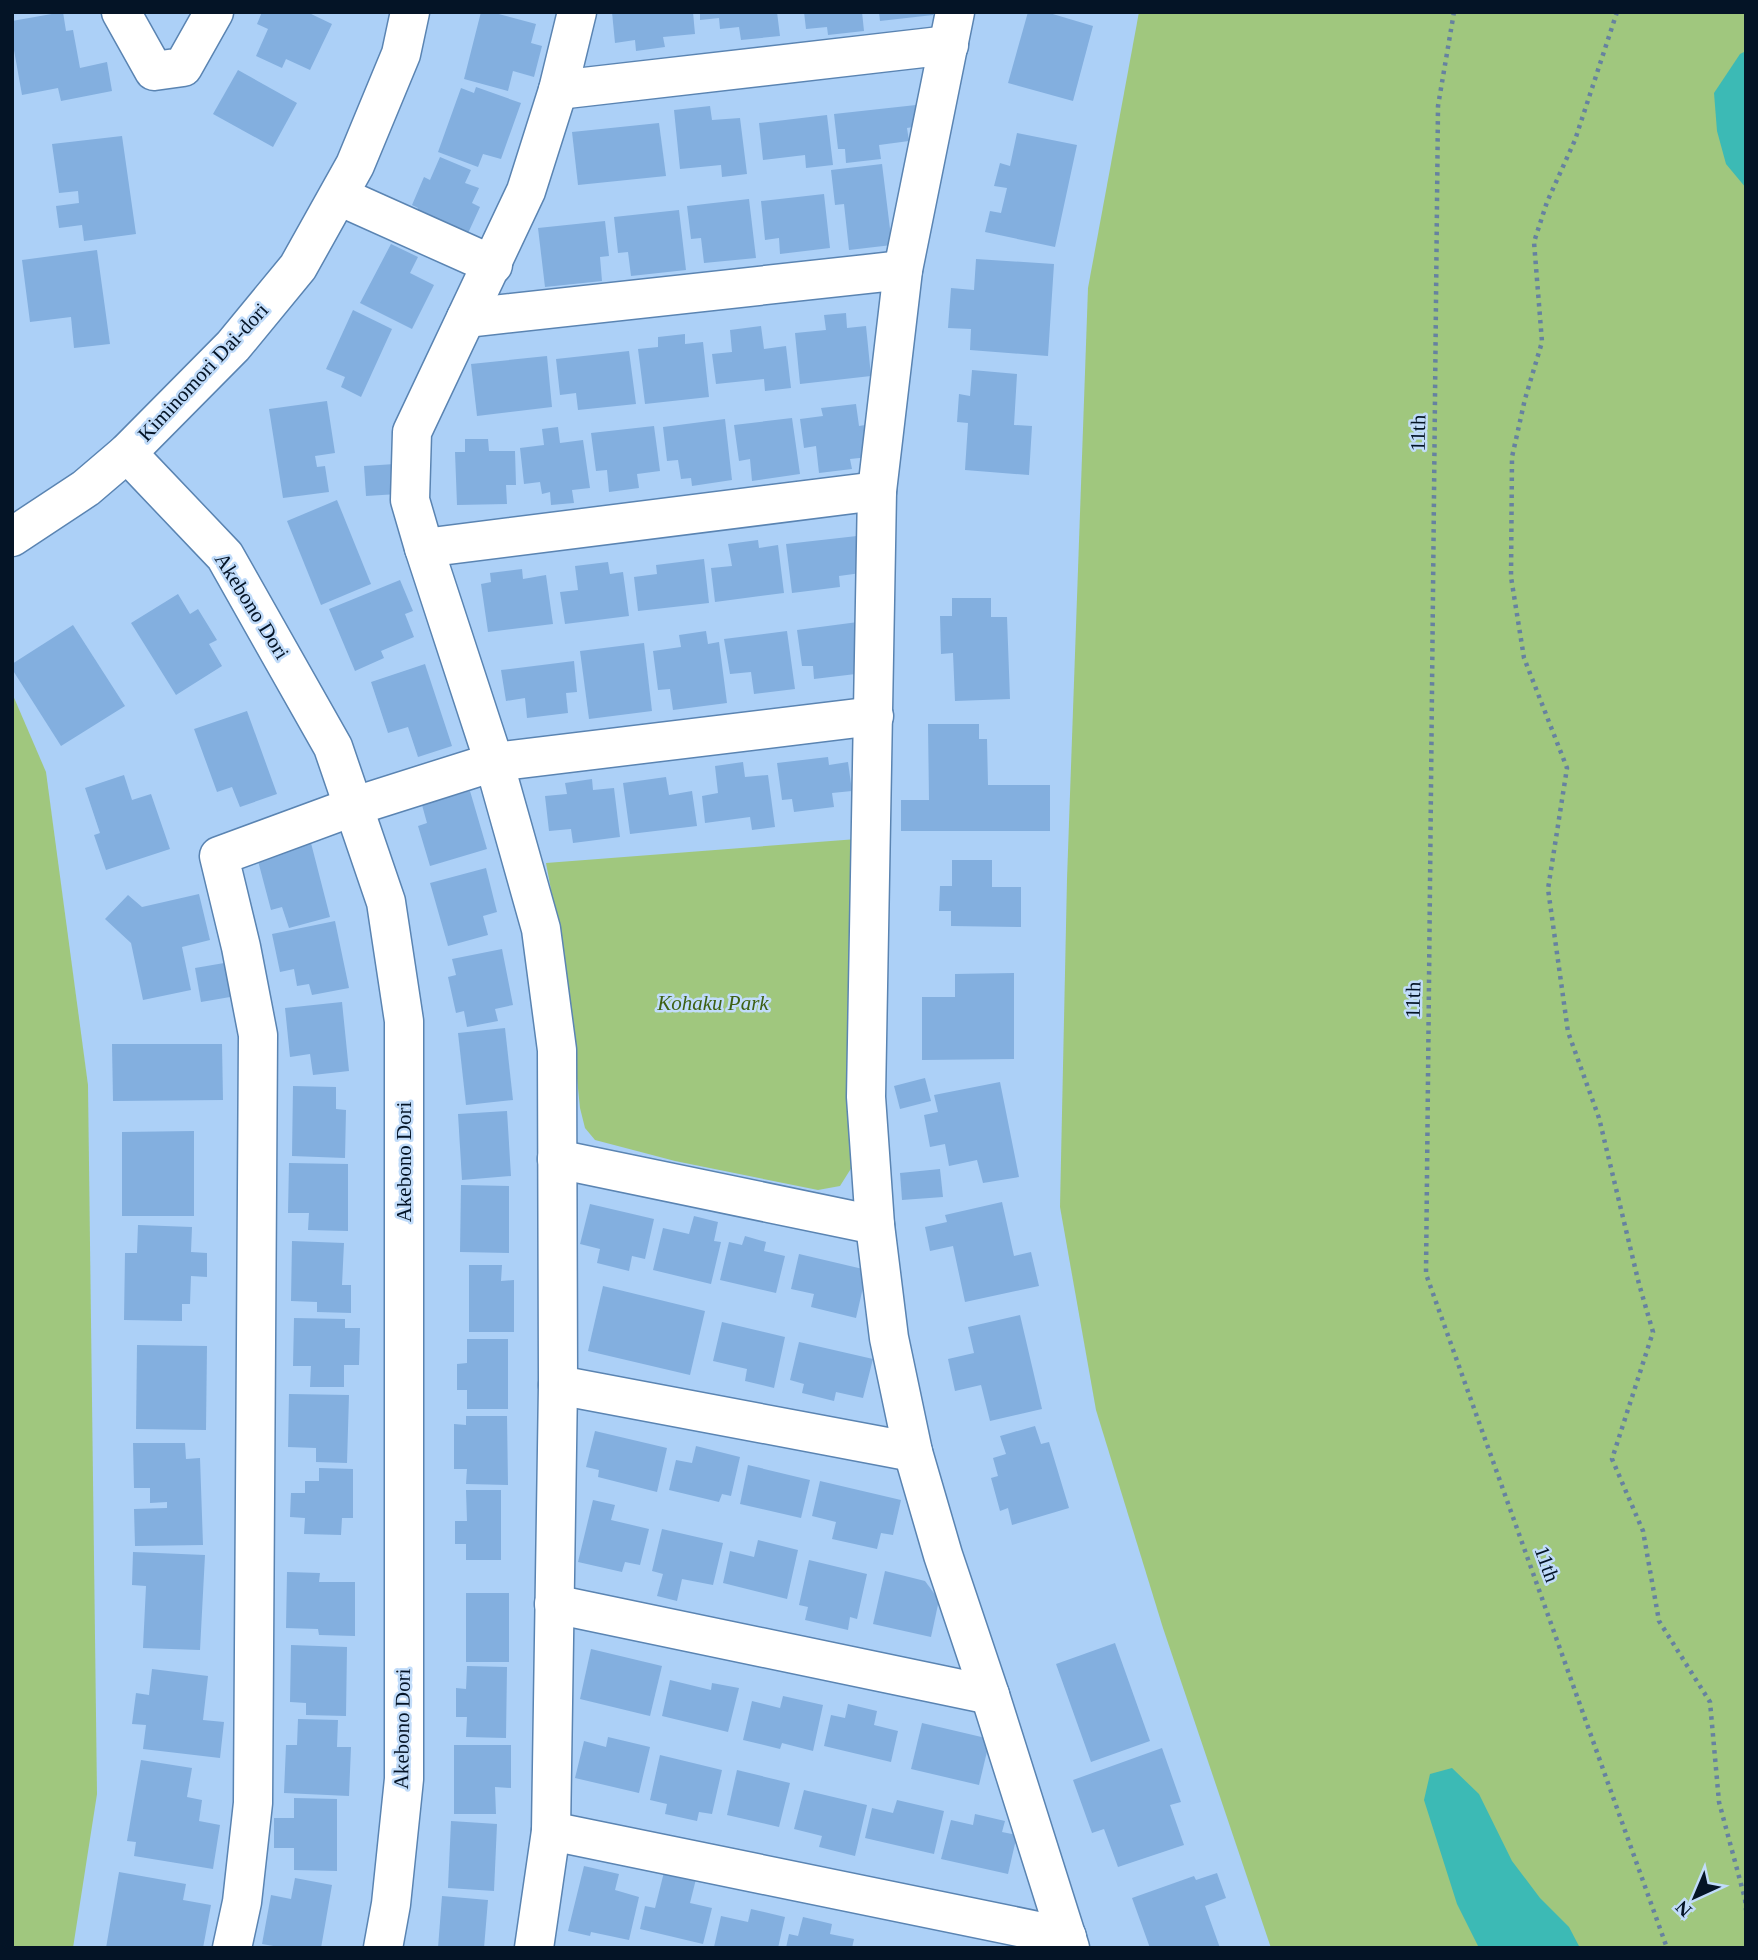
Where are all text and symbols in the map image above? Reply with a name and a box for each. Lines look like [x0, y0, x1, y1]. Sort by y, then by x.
street label: Kiminomori Dai-dori [133, 298, 273, 446]
street label: 11th [1406, 414, 1430, 451]
street label: Akebono Dori [210, 548, 294, 664]
street label: 11th [1401, 981, 1425, 1018]
park label: Kohaku Park [656, 991, 769, 1015]
street label: Akebono Dori [392, 1101, 416, 1222]
street label: 11th [1529, 1543, 1565, 1586]
street label: Akebono Dori [389, 1668, 415, 1790]
north arrow [1660, 1862, 1730, 1932]
text: N [1671, 1896, 1696, 1921]

